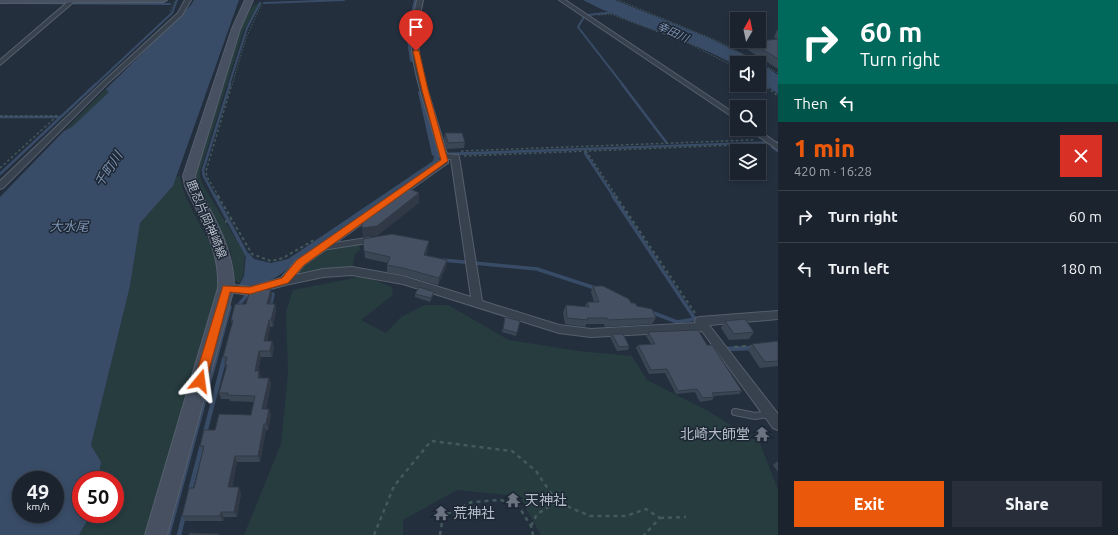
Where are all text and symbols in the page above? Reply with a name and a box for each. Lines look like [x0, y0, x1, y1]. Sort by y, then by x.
pin [399, 10, 433, 51]
north arrow [730, 12, 766, 48]
map controls [730, 12, 766, 180]
icon: arrive [405, 16, 427, 38]
icon: right [794, 16, 846, 68]
text: 60 m [860, 16, 922, 47]
water label: 幸田川 [656, 20, 691, 45]
text: Turn right [860, 49, 940, 69]
button: sound [730, 56, 766, 92]
icon: left [836, 92, 858, 114]
text: Then [794, 95, 828, 112]
button: search [730, 100, 766, 136]
text: 1 min [794, 135, 855, 162]
button: close [1060, 135, 1102, 177]
button: layers [730, 144, 766, 180]
water label: 千町川 [92, 147, 126, 189]
text: 420 m · 16:28 [794, 164, 872, 178]
street label: 鹿忍片岡神崎線 [185, 178, 229, 260]
icon: right [794, 206, 816, 228]
text: Turn right [828, 208, 898, 225]
text: 60 m [1069, 208, 1102, 225]
water label: 大水尾 [49, 219, 90, 233]
icon: left [794, 258, 816, 280]
text: Turn left [828, 260, 889, 277]
text: 180 m [1060, 260, 1102, 277]
position arrow [179, 360, 221, 402]
temple icon: 北崎大師堂 [753, 425, 771, 443]
place label: 北崎大師堂 [680, 426, 750, 442]
speed limit sign: 50 [72, 471, 124, 523]
text: 49 [27, 480, 49, 503]
button: Exit [794, 481, 944, 527]
button: Share [952, 481, 1102, 527]
temple icon: 天神社 [504, 491, 522, 509]
place label: 天神社 [525, 492, 567, 508]
text: km/h [26, 501, 50, 512]
temple icon: 荒神社 [432, 504, 450, 522]
place label: 荒神社 [453, 505, 495, 521]

